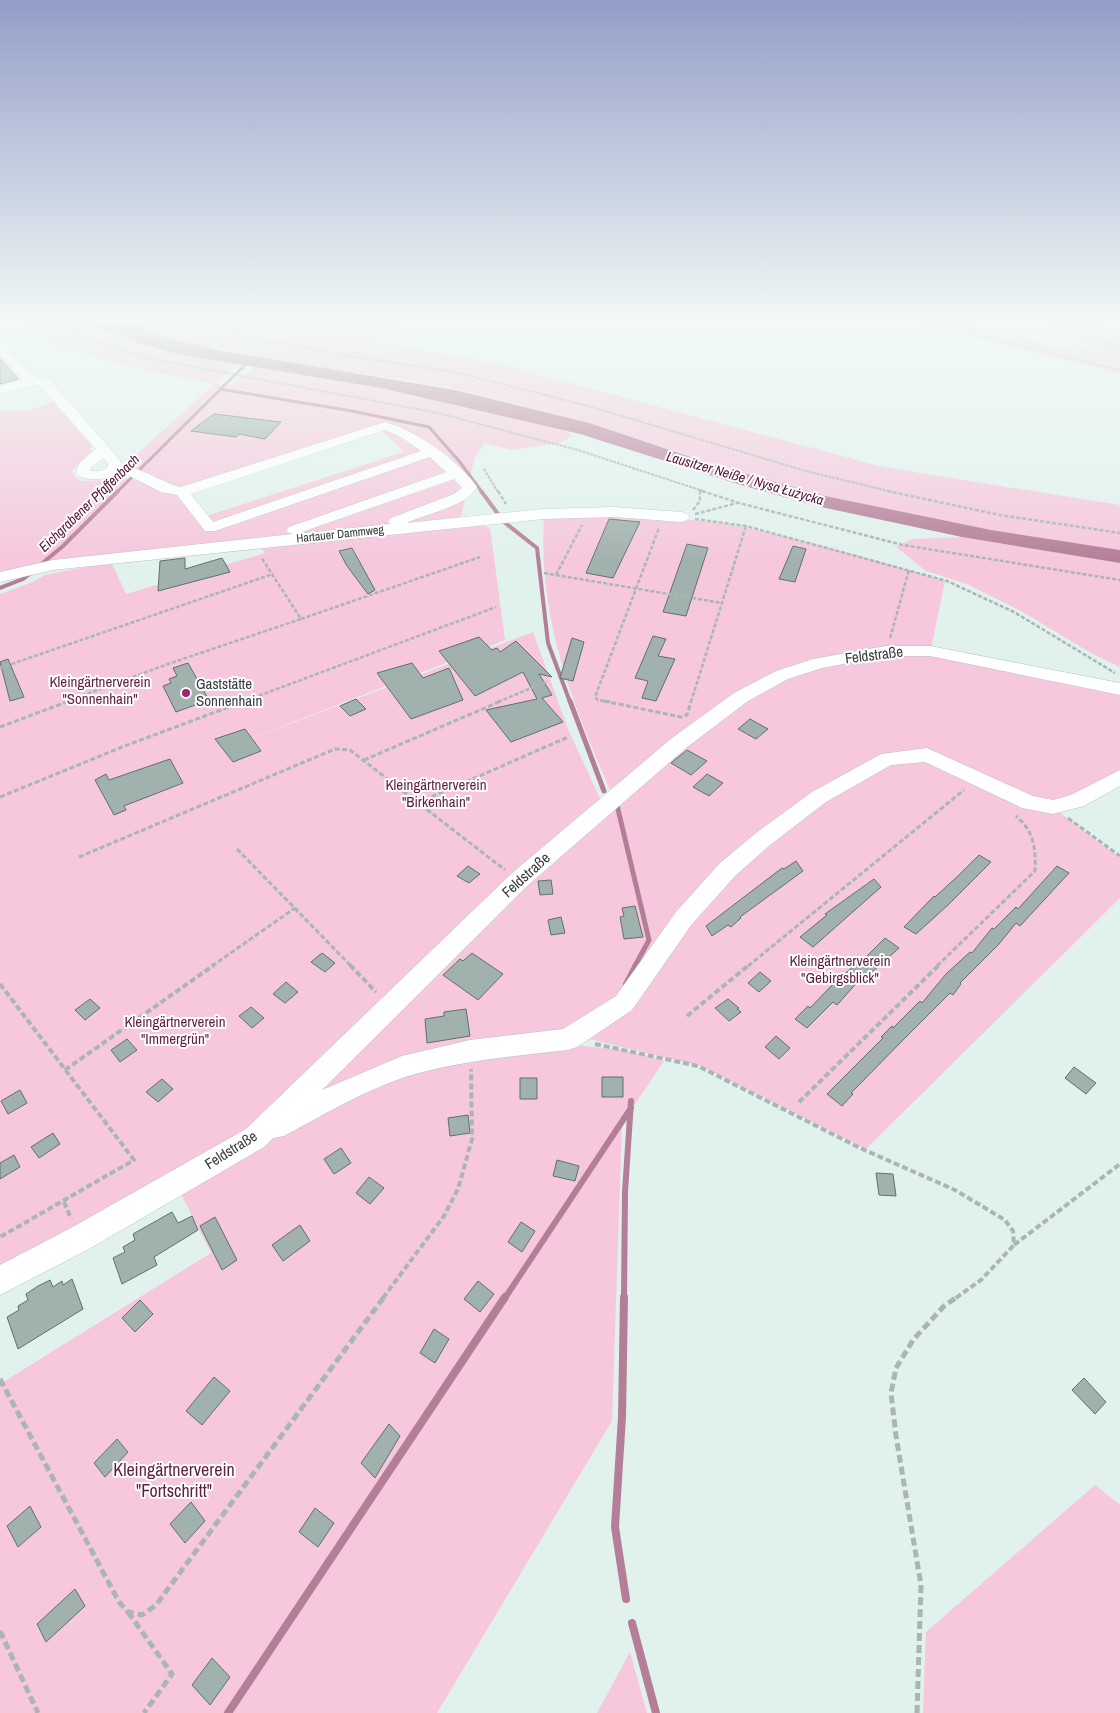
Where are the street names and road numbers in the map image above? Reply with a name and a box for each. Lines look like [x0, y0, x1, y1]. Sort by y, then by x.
street label: Hartauer Dammweg [295, 521, 385, 547]
street label: Feldstraße [844, 641, 904, 668]
street label: Feldstraße [497, 847, 554, 902]
street label: Feldstraße [200, 1125, 261, 1174]

